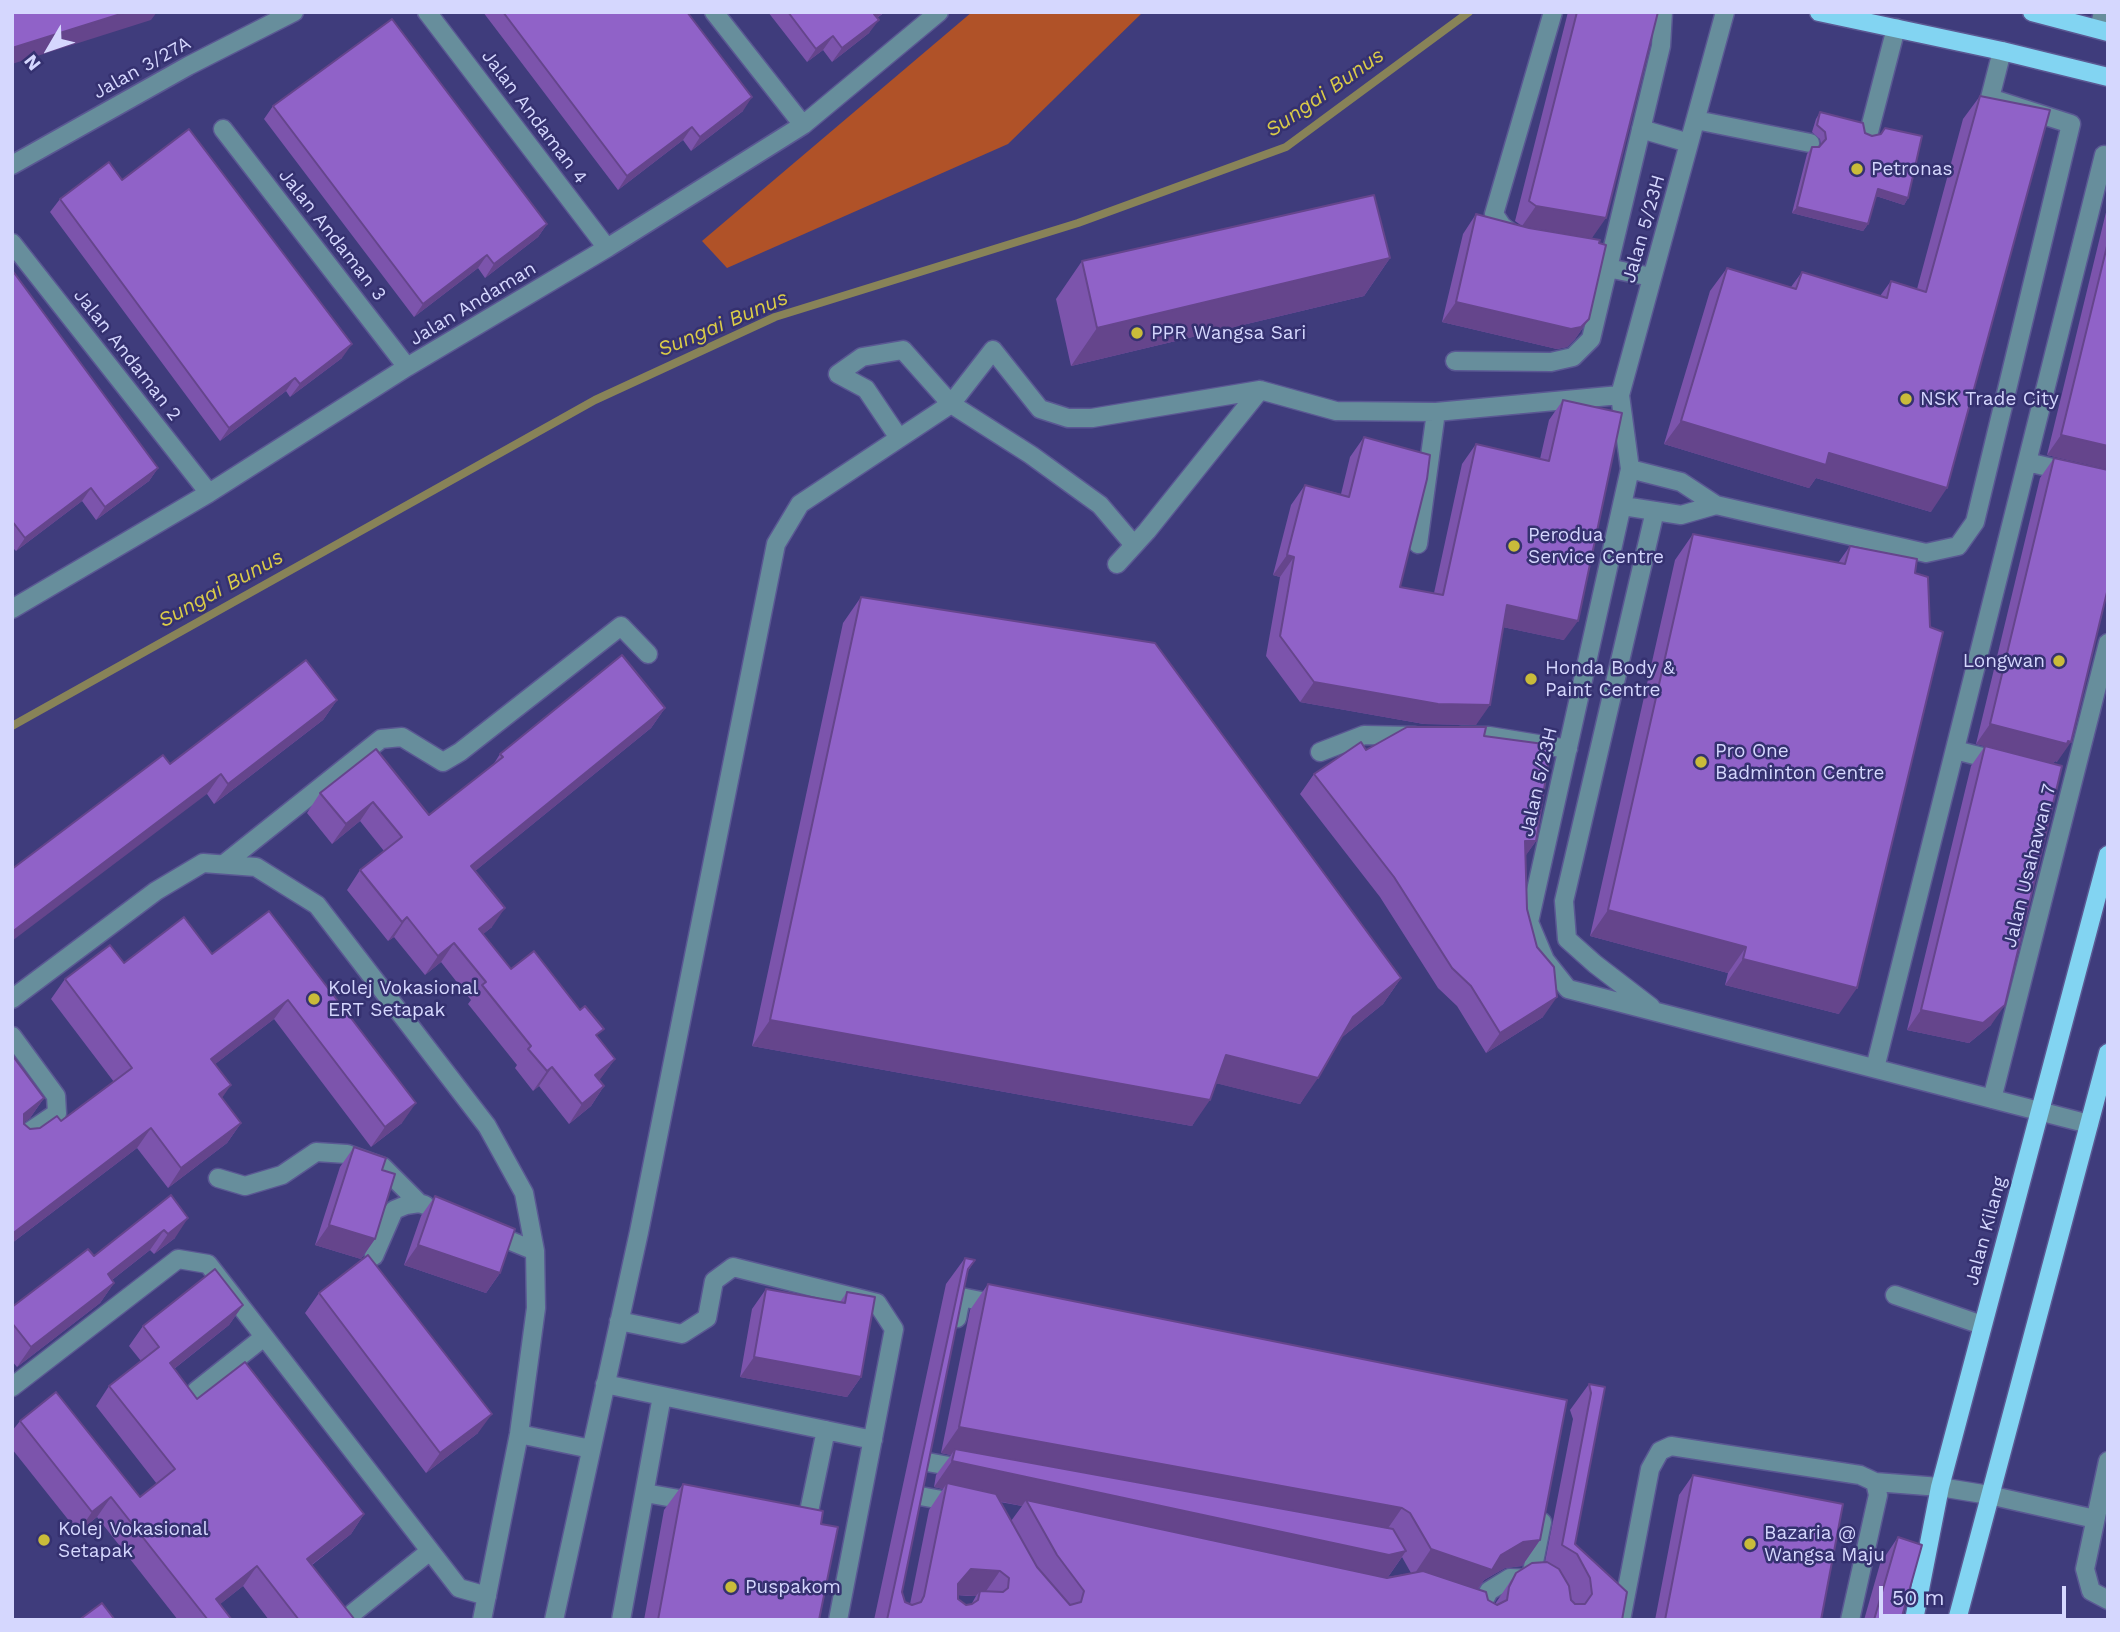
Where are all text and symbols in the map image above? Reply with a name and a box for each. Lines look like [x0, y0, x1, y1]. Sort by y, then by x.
north arrow [14, 14, 84, 84]
street label: Jalan 3/27A [89, 32, 195, 104]
water label: Sungai Bunus [1261, 43, 1389, 143]
street label: Jalan Andaman 4 [476, 46, 592, 188]
text: N [19, 50, 46, 75]
place label: Petronas [1871, 158, 1952, 180]
marker: Petronas [1849, 161, 1865, 177]
street label: Jalan Andaman 3 [273, 164, 391, 306]
street label: Jalan 5/23H [1618, 172, 1670, 286]
street label: Jalan Andaman [406, 257, 540, 351]
street label: Jalan Andaman 2 [68, 284, 186, 426]
water label: Sungai Bunus [654, 285, 792, 363]
place label: PPR Wangsa Sari [1151, 322, 1306, 344]
marker: PPR Wangsa Sari [1129, 325, 1145, 341]
place label: NSK Trade City [1920, 388, 2059, 410]
marker: NSK Trade City [1898, 391, 1914, 407]
place label: Perodua Service Centre [1528, 524, 1664, 568]
marker: Perodua Service Centre [1506, 538, 1522, 554]
water label: Sungai Bunus [154, 544, 288, 634]
place label: Longwan [1963, 650, 2045, 672]
marker: Longwan [2051, 653, 2067, 669]
place label: Honda Body & Paint Centre [1545, 657, 1675, 701]
marker: Honda Body & Paint Centre [1523, 671, 1539, 687]
street label: Jalan 5/23H [1515, 725, 1563, 839]
place label: Pro One Badminton Centre [1715, 740, 1884, 784]
marker: Pro One Badminton Centre [1693, 754, 1709, 770]
street label: Jalan Usahawan 7 [1999, 782, 2061, 950]
place label: Kolej Vokasional ERT Setapak [328, 977, 478, 1021]
marker: Kolej Vokasional ERT Setapak [306, 991, 322, 1007]
street label: Jalan Kilang [1961, 1174, 2011, 1288]
place label: Kolej Vokasional Setapak [58, 1518, 208, 1562]
place label: Bazaria @ Wangsa Maju [1764, 1522, 1885, 1566]
marker: Kolej Vokasional Setapak [36, 1532, 52, 1548]
marker: Bazaria @ Wangsa Maju [1742, 1536, 1758, 1552]
scale bar [1882, 1572, 2069, 1616]
place label: Puspakom [745, 1576, 841, 1598]
marker: Puspakom [723, 1579, 739, 1595]
text: 50 m [1892, 1585, 1944, 1610]

